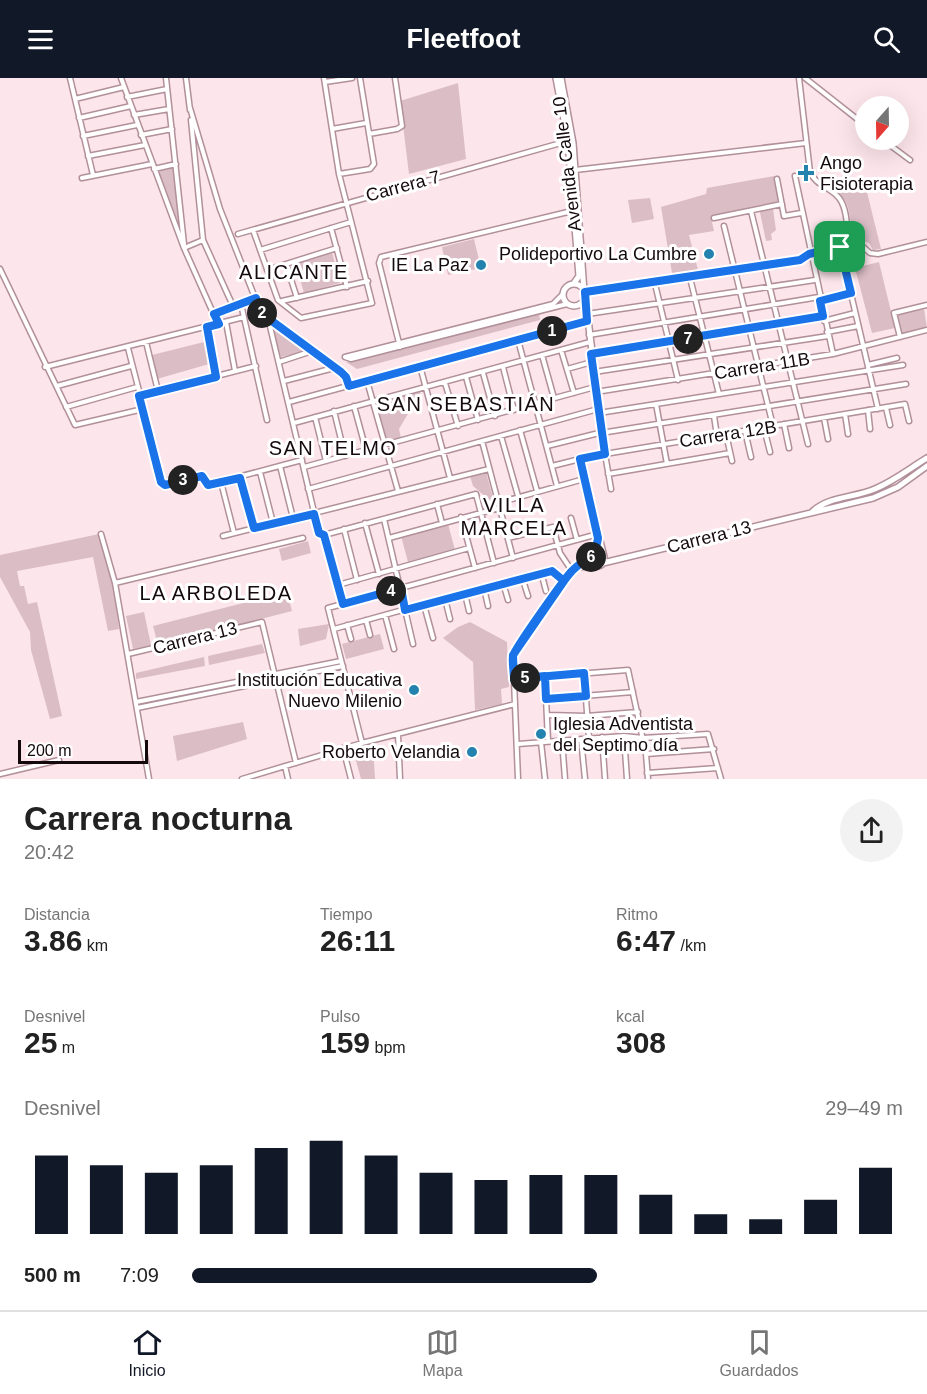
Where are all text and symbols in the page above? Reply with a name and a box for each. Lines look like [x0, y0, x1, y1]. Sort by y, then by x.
icon: menu [24, 23, 57, 56]
icon: search [870, 23, 903, 56]
text: Fleetfoot [407, 24, 521, 54]
street label: Avenida Calle 10 [549, 95, 585, 233]
north arrow [855, 96, 909, 150]
map controls [855, 96, 909, 150]
place label: Ango Fisioterapia [820, 153, 914, 194]
marker: Ango Fisioterapia [797, 164, 815, 182]
street label: Carrera 7 [364, 167, 442, 205]
pin [814, 221, 865, 272]
icon: arrive [823, 230, 856, 263]
place label: Polideportivo La Cumbre [499, 244, 697, 264]
marker: Polideportivo La Cumbre [702, 247, 716, 261]
place label: IE La Paz [391, 255, 469, 275]
marker: IE La Paz [474, 258, 488, 272]
district label: ALICANTE [239, 261, 349, 283]
pin: 2 [247, 298, 277, 328]
text: 2 [258, 304, 266, 321]
pin: 1 [537, 316, 567, 346]
text: 1 [548, 322, 556, 339]
pin: 7 [673, 324, 703, 354]
text: 7 [684, 330, 692, 347]
street label: Carrera 11B [713, 349, 811, 383]
district label: SAN SEBASTIÁN [377, 393, 555, 415]
street label: Carrera 12B [678, 416, 778, 452]
district label: SAN TELMO [269, 437, 397, 459]
pin: 3 [168, 465, 198, 495]
text: 3 [179, 471, 187, 488]
district label: VILLA MARCELA [460, 494, 568, 539]
street label: Carrera 13 [665, 517, 753, 557]
pin: 6 [576, 542, 606, 572]
text: 6 [587, 548, 595, 565]
pin: 4 [376, 576, 406, 606]
district label: LA ARBOLEDA [139, 582, 293, 604]
text: 4 [387, 582, 395, 599]
street label: Carrera 13 [151, 618, 239, 658]
pin: 5 [510, 663, 540, 693]
text: 5 [521, 669, 529, 686]
place label: Institución Educativa Nuevo Milenio [237, 670, 403, 711]
marker: Institución Educativa Nuevo Milenio [407, 683, 421, 697]
place label: Iglesia Adventista del Septimo día [553, 714, 694, 755]
marker: Iglesia Adventista del Septimo día [534, 727, 548, 741]
scale bar [18, 737, 148, 764]
text: 200 m [27, 742, 71, 759]
place label: Roberto Velandia [322, 742, 461, 762]
marker: Roberto Velandia [465, 745, 479, 759]
button: share [840, 799, 903, 862]
text: Carrera nocturna [24, 800, 292, 837]
text: 20:42 [24, 841, 74, 863]
text: Distancia [24, 906, 90, 923]
text: Tiempo [320, 906, 373, 923]
text: Ritmo [616, 906, 658, 923]
text: 3.86 [24, 924, 82, 957]
text: 26:11 [320, 924, 395, 957]
text: 6:47 [616, 924, 676, 957]
text: km [82, 937, 108, 954]
text: /km [676, 937, 706, 954]
text: Desnivel [24, 1008, 85, 1025]
text: Pulso [320, 1008, 360, 1025]
text: kcal [616, 1008, 644, 1025]
text: 25 [24, 1026, 57, 1059]
text: 159 [320, 1026, 370, 1059]
text: 308 [616, 1026, 666, 1059]
text: m [57, 1039, 75, 1056]
text: bpm [370, 1039, 406, 1056]
text: Desnivel [24, 1097, 101, 1119]
text: 29–49 m [825, 1097, 903, 1119]
text: 500 m [24, 1264, 81, 1286]
text: 7:09 [120, 1264, 159, 1286]
tab: Inicio [128, 1326, 166, 1380]
tab: Mapa [423, 1326, 463, 1380]
tab: Guardados [719, 1326, 799, 1380]

